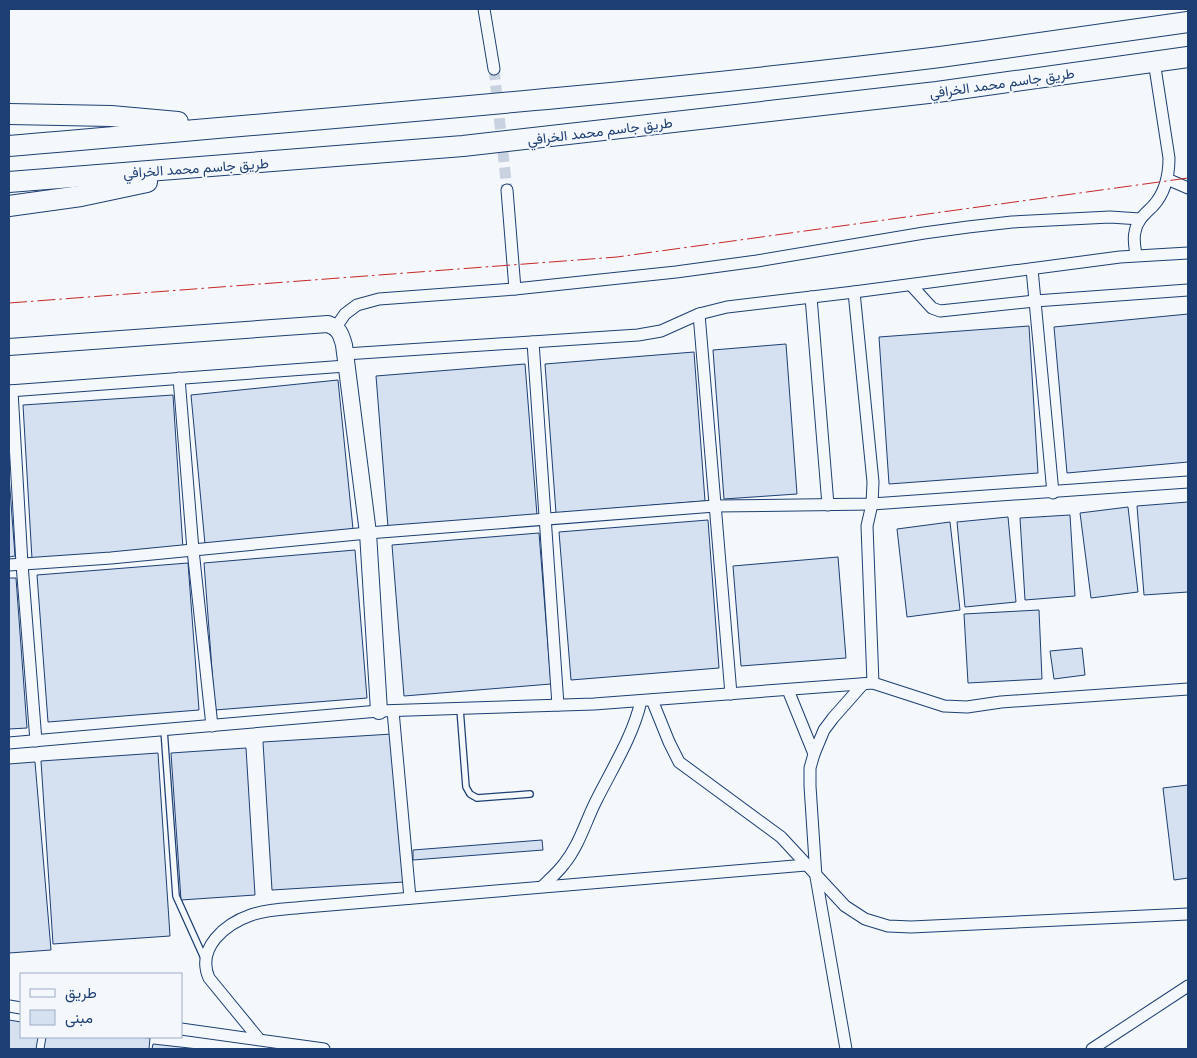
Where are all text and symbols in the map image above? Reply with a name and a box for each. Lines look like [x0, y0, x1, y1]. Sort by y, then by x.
street label: طريق جاسم محمد الخرافي [928, 64, 1076, 105]
street label: طريق جاسم محمد الخرافي [526, 113, 674, 152]
street label: طريق جاسم محمد الخرافي [123, 154, 270, 185]
legend [20, 973, 182, 1038]
text: طريق [65, 983, 97, 1003]
text: مبنى [65, 1008, 93, 1028]

